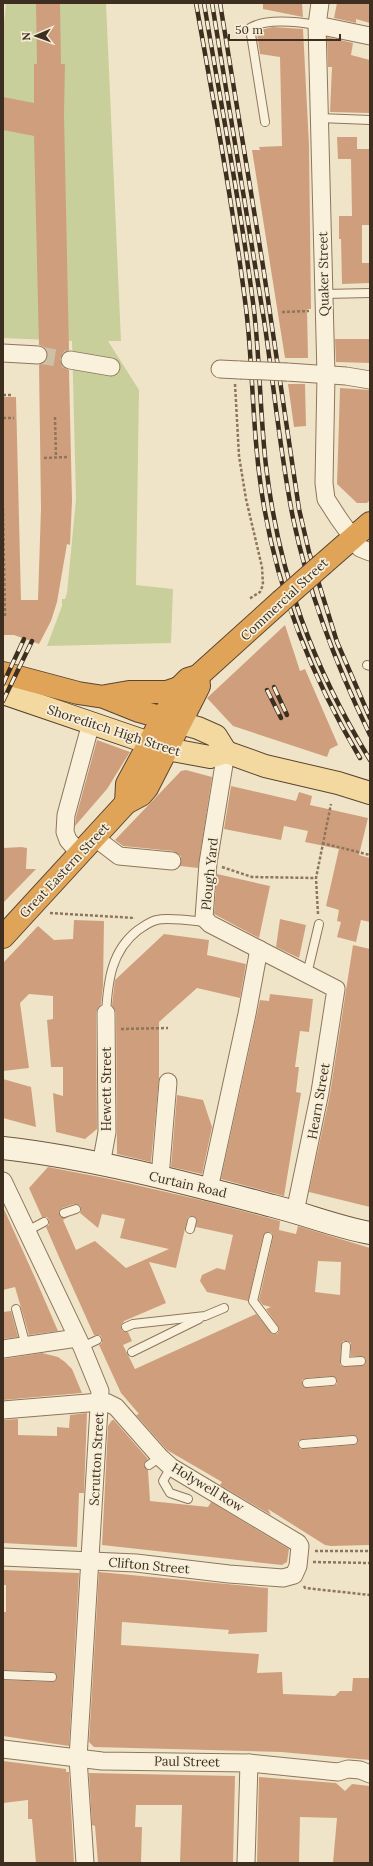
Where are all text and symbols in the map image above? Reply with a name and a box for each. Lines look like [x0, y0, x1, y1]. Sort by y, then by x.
north arrow [16, 16, 56, 56]
scale bar [229, 16, 340, 42]
text: 50 m [235, 22, 263, 37]
text: N [19, 31, 33, 41]
street label: Quaker Street [314, 232, 333, 316]
street label: Commercial Street [237, 554, 332, 644]
street label: Shoreditch High Street [45, 701, 183, 760]
street label: Great Eastern Street [16, 819, 113, 922]
street label: Plough Yard [197, 837, 222, 911]
street label: Hewett Street [98, 1047, 115, 1131]
street label: Hearn Street [303, 1062, 334, 1141]
street label: Curtain Road [147, 1167, 229, 1202]
street label: Scrutton Street [86, 1412, 107, 1506]
street label: Holywell Row [168, 1459, 248, 1516]
street label: Clifton Street [108, 1553, 190, 1578]
street label: Paul Street [154, 1752, 220, 1771]

